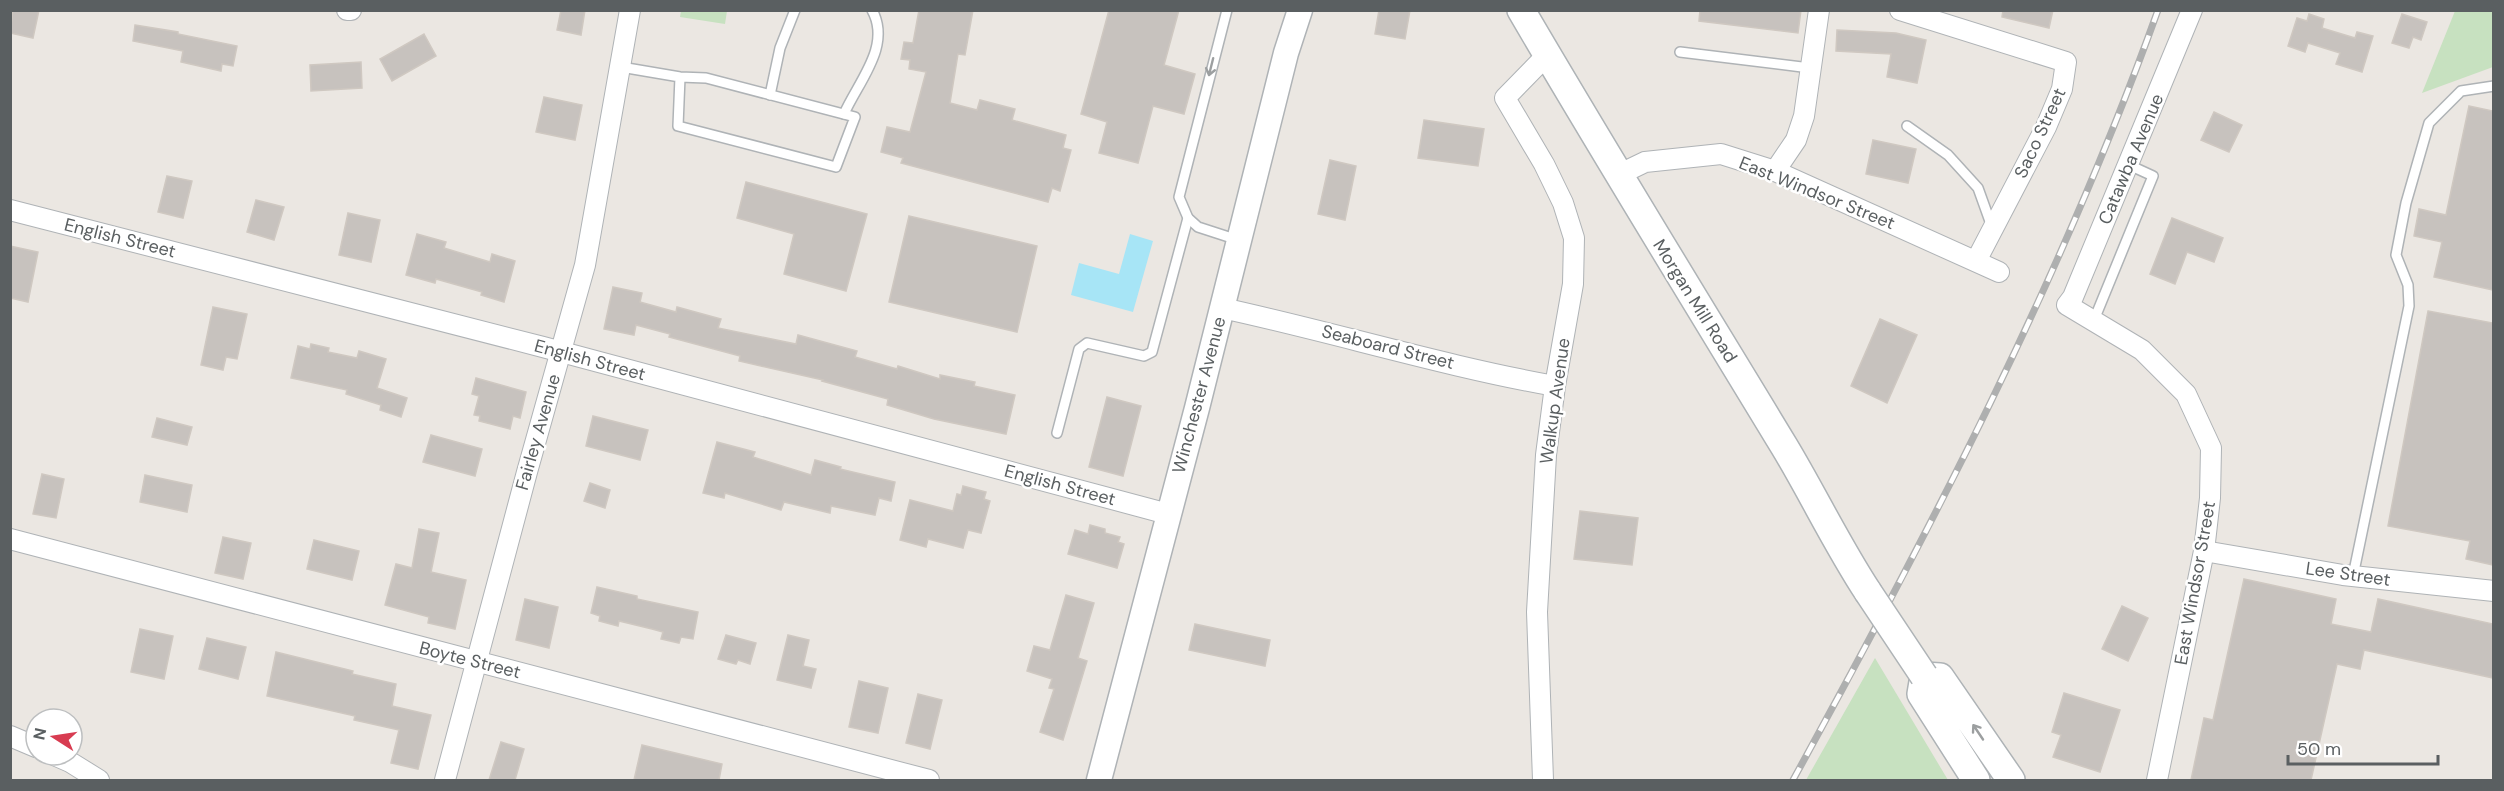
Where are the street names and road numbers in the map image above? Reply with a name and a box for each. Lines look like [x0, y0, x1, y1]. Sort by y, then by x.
street label: Saco Street [2009, 84, 2071, 182]
street label: Catawba Avenue [2093, 90, 2169, 228]
street label: East Windsor Street [1736, 151, 1898, 235]
street label: English Street [62, 213, 178, 263]
street label: Morgan Mill Road [1647, 235, 1743, 367]
street label: Winchester Avenue [1167, 314, 1231, 476]
street label: Seaboard Street [1319, 319, 1457, 375]
street label: English Street [532, 334, 648, 386]
street label: Walkup Avenue [1534, 336, 1576, 466]
street label: Fairley Avenue [510, 371, 566, 493]
street label: English Street [1002, 459, 1118, 511]
street label: East Windsor Street [2169, 499, 2221, 667]
street label: Lee Street [2304, 556, 2392, 592]
street label: Boyte Street [417, 636, 523, 684]

